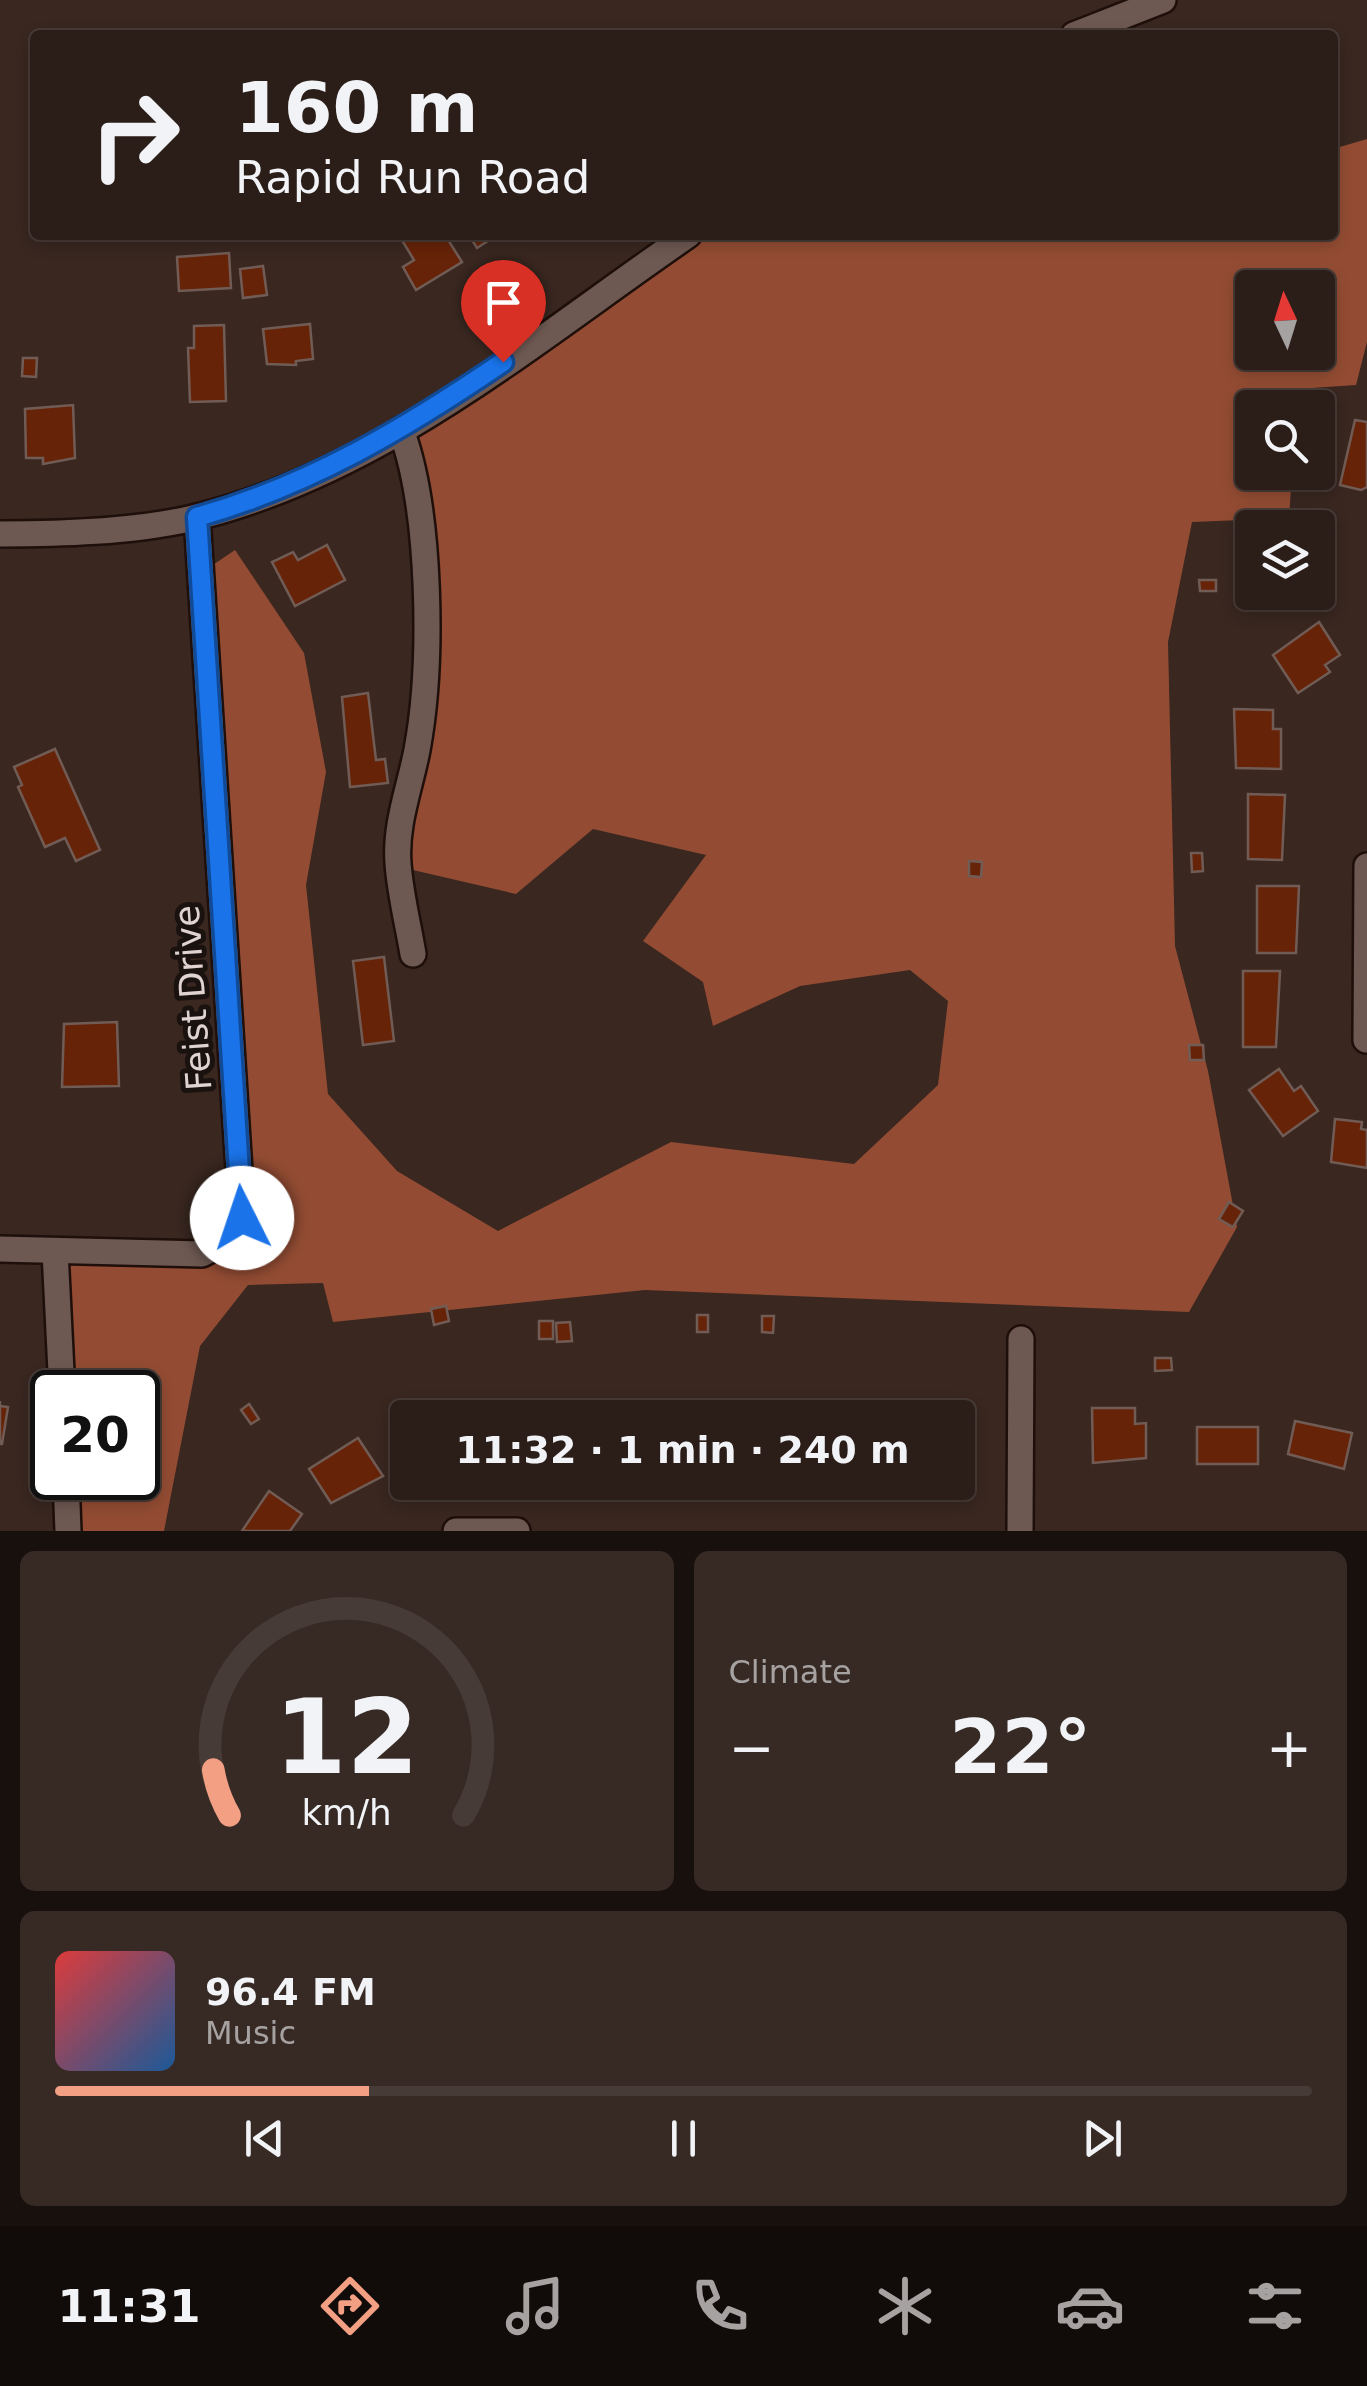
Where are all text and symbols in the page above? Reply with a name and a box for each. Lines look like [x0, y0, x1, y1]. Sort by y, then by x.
text: 160 m [235, 67, 478, 149]
icon: right [70, 70, 200, 200]
text: Rapid Run Road [235, 151, 590, 204]
pin [461, 260, 546, 363]
north arrow [1235, 270, 1335, 370]
map controls [1235, 270, 1335, 610]
icon: arrive [476, 275, 531, 330]
button: search [1235, 390, 1335, 490]
button: layers [1235, 510, 1335, 610]
street label: Feist Drive [167, 904, 219, 1092]
position arrow [190, 1166, 294, 1270]
speed limit sign: 20 [30, 1370, 160, 1500]
text: 11:32 · 1 min · 240 m [455, 1428, 910, 1472]
text: Climate [729, 1653, 852, 1691]
text: 12 [274, 1676, 419, 1798]
text: 22° [949, 1703, 1091, 1791]
text: − [729, 1716, 775, 1780]
text: + [1266, 1716, 1312, 1780]
text: km/h [302, 1792, 392, 1833]
text: 96.4 FM [205, 1970, 376, 2014]
text: Music [205, 2014, 296, 2052]
icon: previous [237, 2111, 292, 2166]
icon: pause [656, 2111, 711, 2166]
icon: next [1075, 2111, 1130, 2166]
icon: directions [315, 2271, 385, 2341]
icon: music [500, 2271, 570, 2341]
icon: phone [685, 2271, 755, 2341]
icon: climate [870, 2271, 940, 2341]
icon: car [1055, 2271, 1125, 2341]
icon: filters [1240, 2271, 1310, 2341]
text: 11:31 [57, 2280, 201, 2333]

